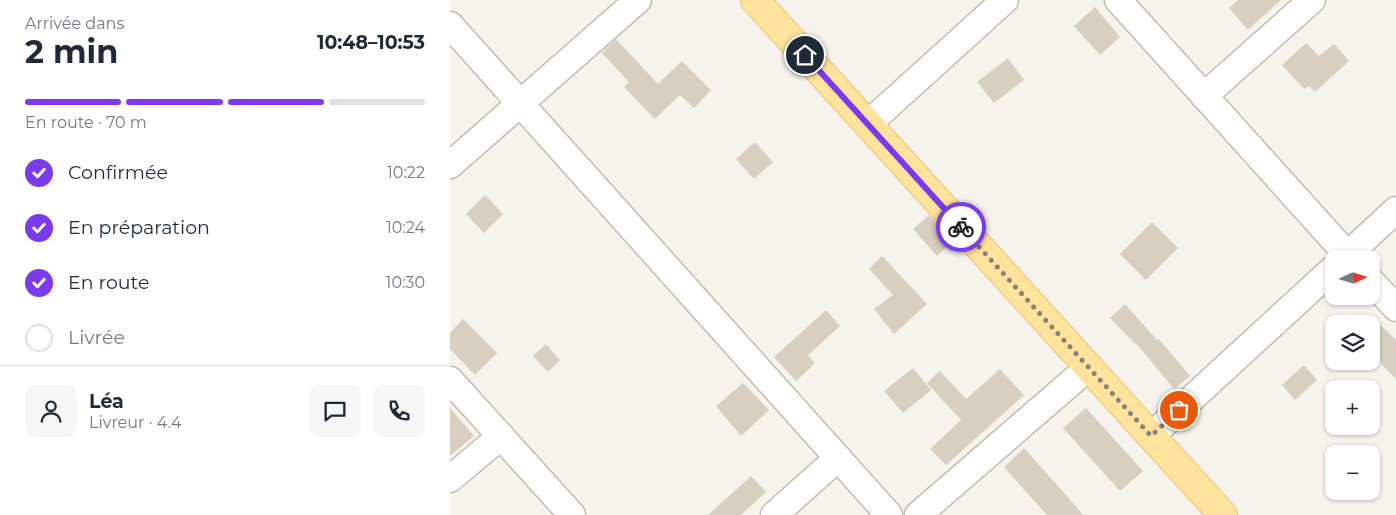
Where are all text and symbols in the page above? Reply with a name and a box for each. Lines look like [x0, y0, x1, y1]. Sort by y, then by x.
text: Arrivée dans [25, 14, 124, 33]
text: 10:48–10:53 [317, 31, 425, 54]
text: 2 min [25, 32, 118, 71]
pin [784, 34, 826, 76]
icon: home [791, 41, 819, 69]
text: En route · 70 m [25, 113, 147, 132]
icon: check [25, 159, 53, 187]
text: Confirmée [68, 161, 168, 184]
text: 10:22 [387, 163, 425, 182]
courier [936, 202, 986, 252]
icon: bike [947, 213, 975, 241]
icon: check [25, 214, 53, 242]
text: En préparation [68, 216, 210, 239]
text: 10:24 [386, 218, 425, 237]
north arrow [1325, 250, 1380, 305]
map controls [1325, 250, 1380, 500]
icon: check [25, 269, 53, 297]
text: En route [68, 271, 149, 294]
text: 10:30 [386, 273, 425, 292]
button: layers [1325, 315, 1380, 370]
text: Livrée [68, 326, 125, 349]
button: + [1325, 380, 1380, 435]
button: person [25, 385, 77, 437]
button: chat [309, 385, 361, 437]
button: phone [373, 385, 425, 437]
pin [1158, 389, 1200, 431]
text: Léa [89, 390, 124, 413]
icon: bag [1165, 396, 1193, 424]
text: Livreur · 4.4 [89, 413, 182, 432]
button: − [1325, 445, 1380, 500]

